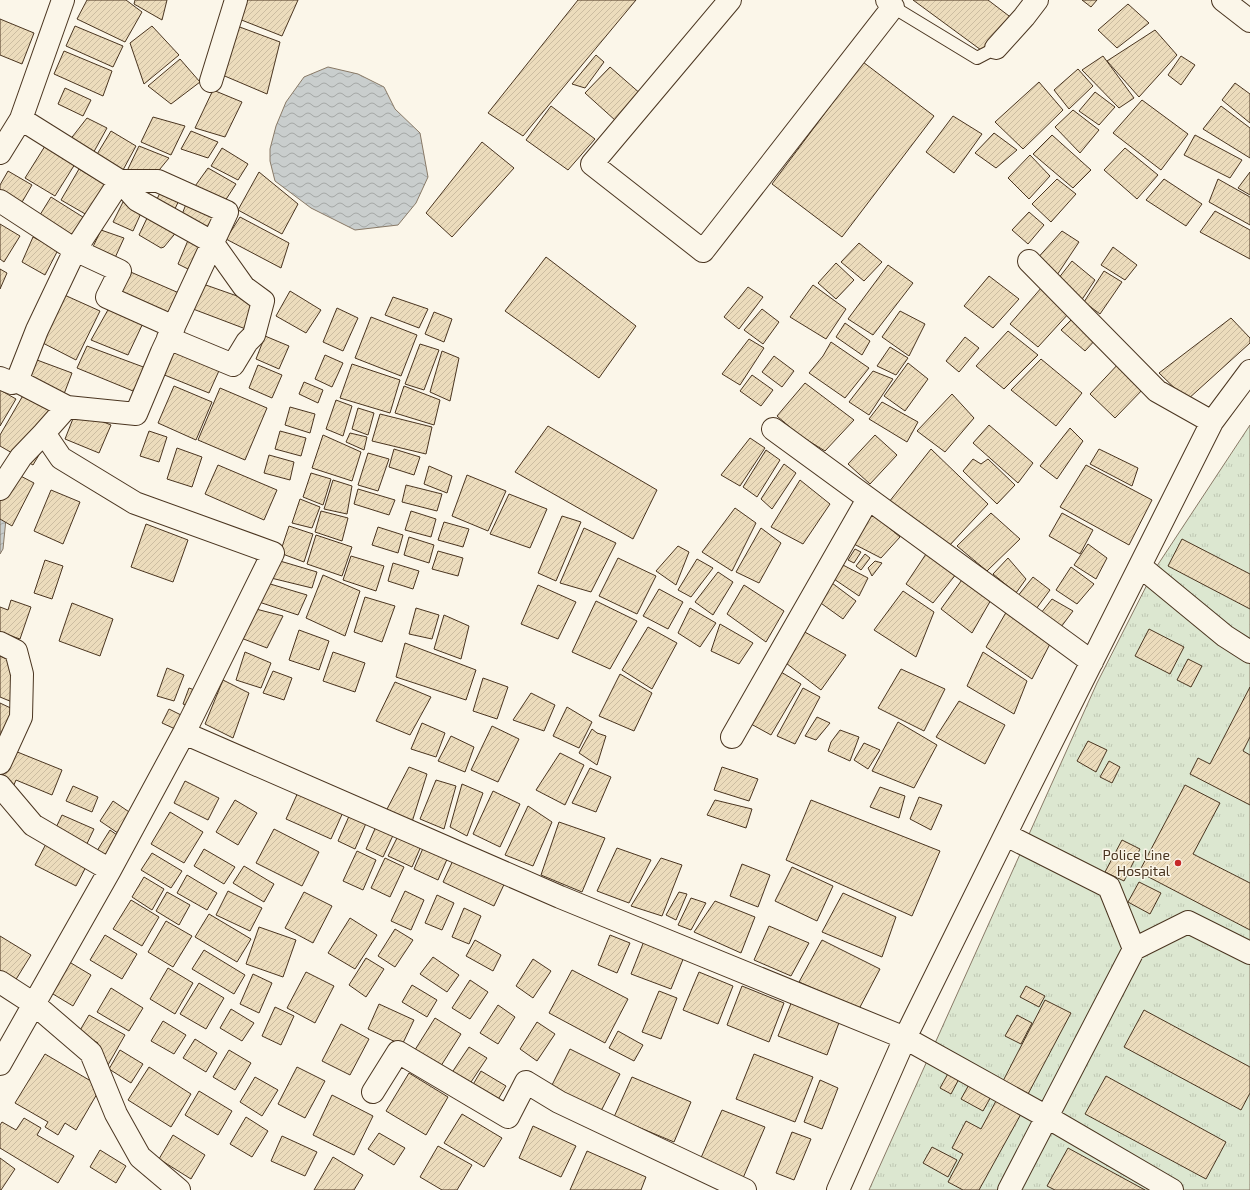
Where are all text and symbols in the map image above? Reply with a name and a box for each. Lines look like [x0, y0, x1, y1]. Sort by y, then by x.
place label: Police Line Hospital [1103, 846, 1171, 879]
marker: Police Line Hospital [1173, 858, 1183, 868]

